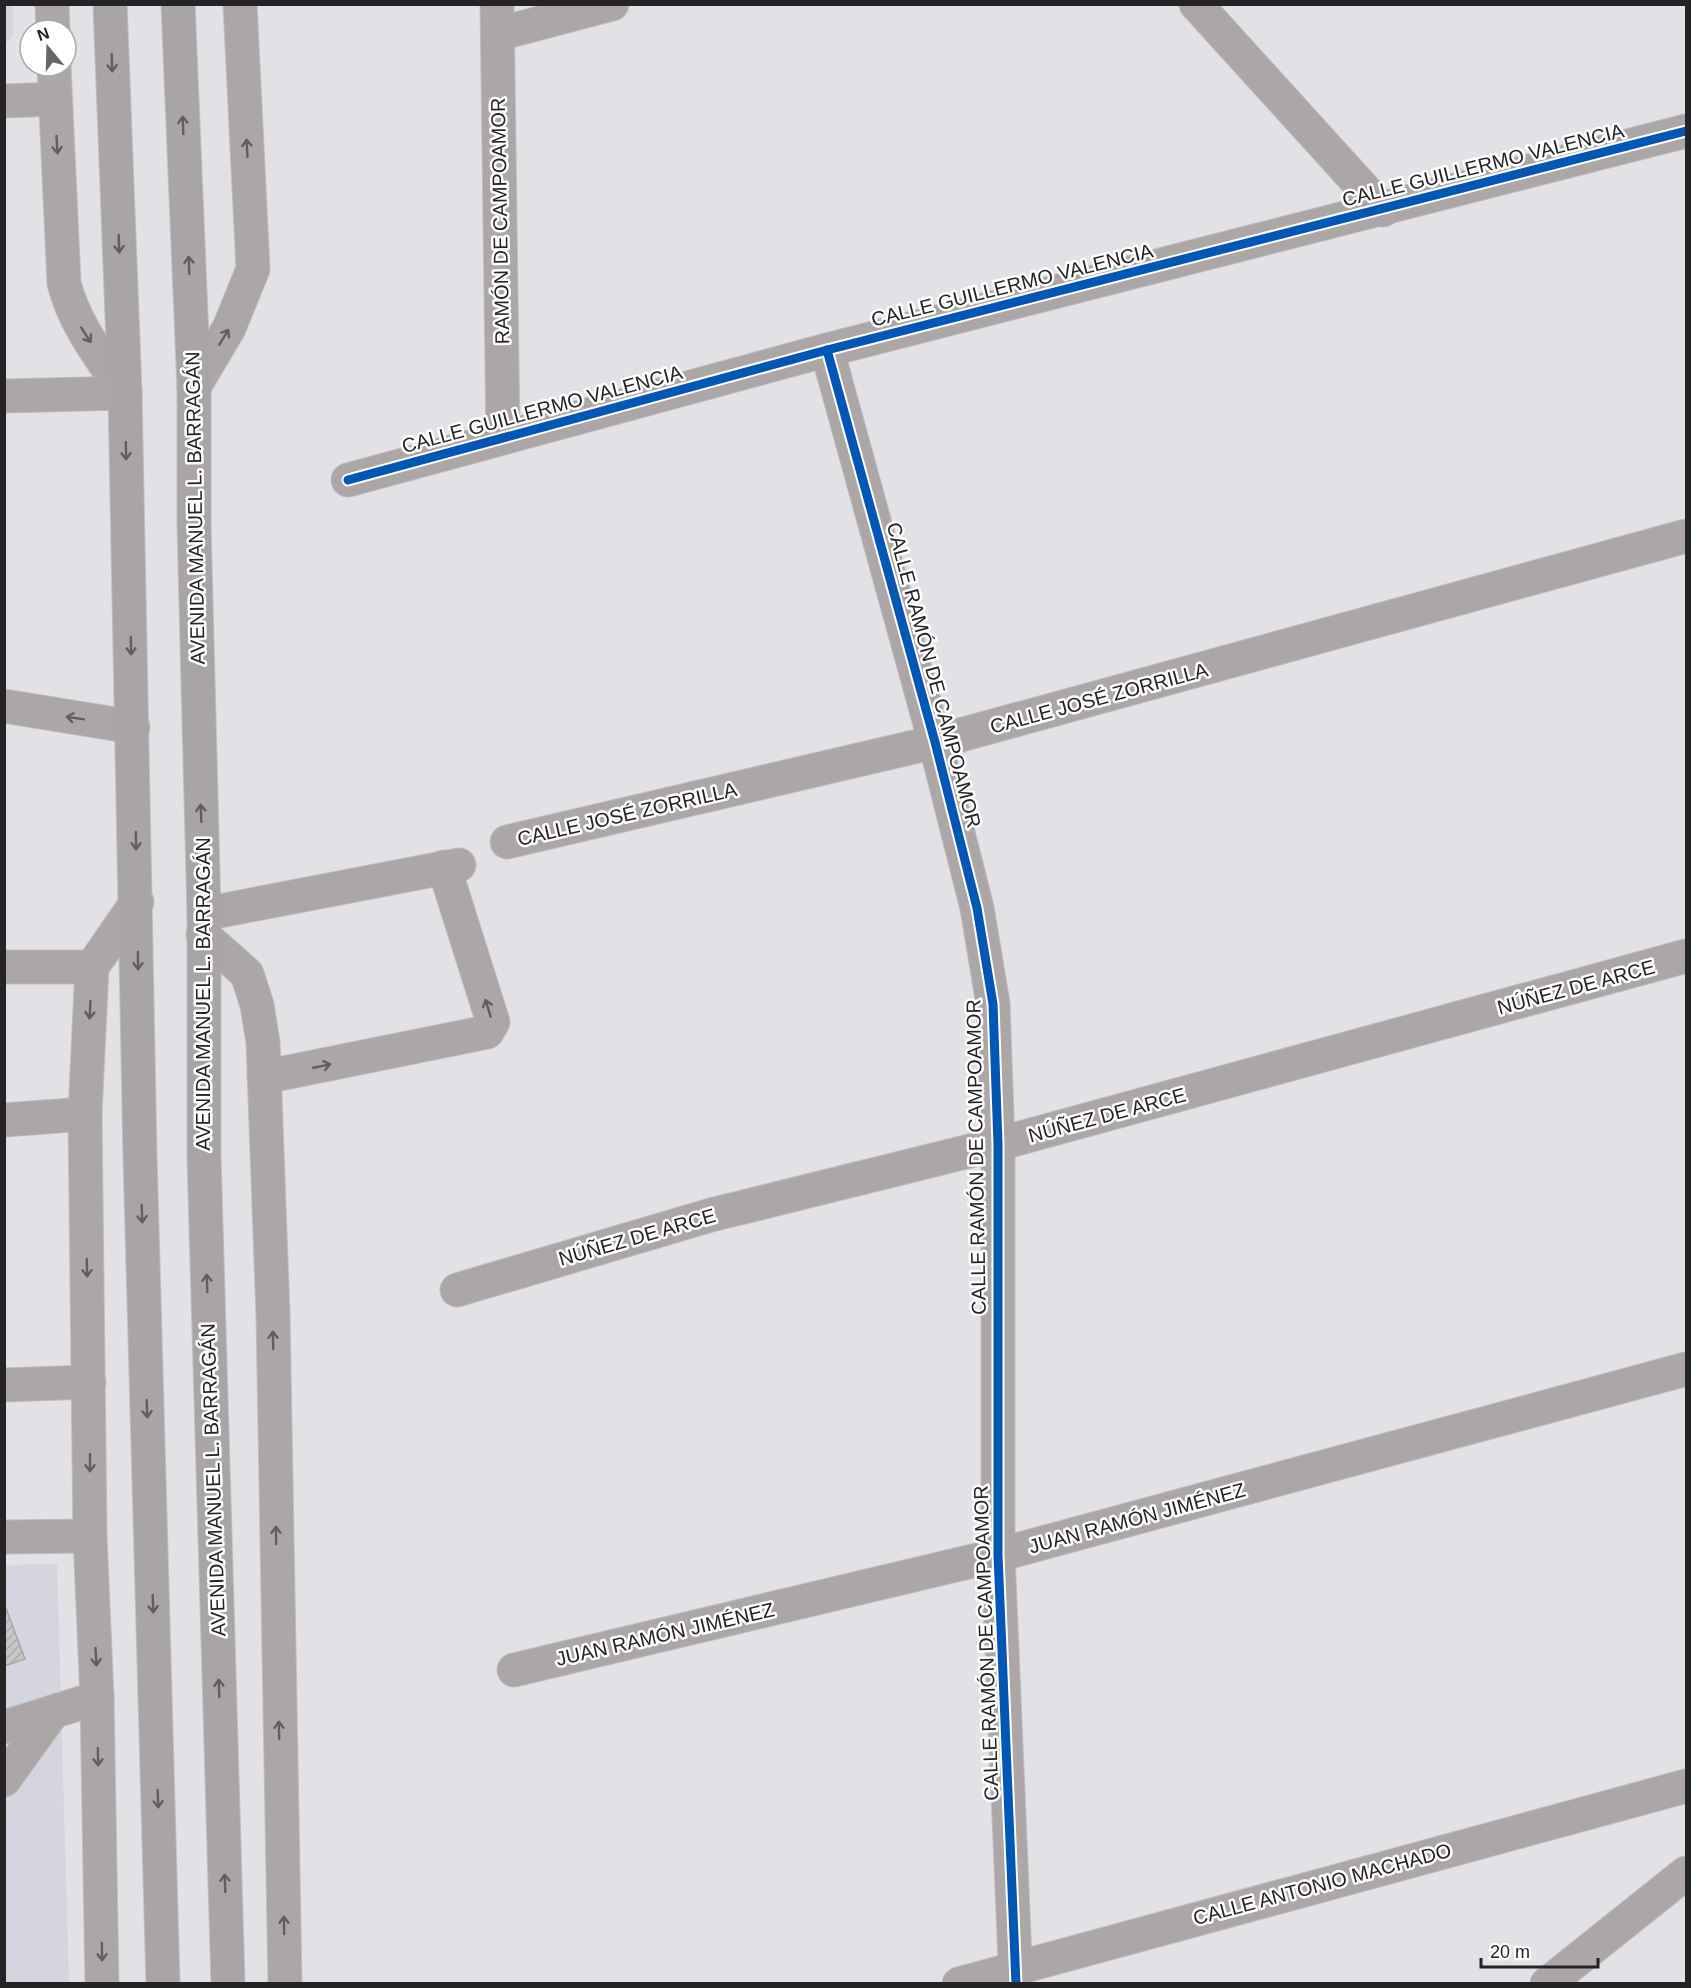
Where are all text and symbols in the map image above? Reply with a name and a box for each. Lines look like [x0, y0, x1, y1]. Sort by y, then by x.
north arrow [18, 18, 78, 78]
text: N [35, 24, 52, 44]
one-way arrow [106, 52, 118, 72]
street label: RAMÓN DE CAMPOAMOR [487, 97, 513, 345]
one-way arrow [177, 115, 188, 135]
street label: CALLE GUILLERMO VALENCIA [1340, 119, 1627, 211]
one-way arrow [52, 135, 63, 155]
one-way arrow [242, 139, 253, 159]
one-way arrow [113, 234, 124, 253]
street label: CALLE GUILLERMO VALENCIA [869, 239, 1156, 331]
one-way arrow [183, 256, 194, 276]
one-way arrow [81, 326, 93, 343]
one-way arrow [218, 329, 230, 346]
street label: AVENIDA MANUEL L. BARRAGÁN [181, 351, 209, 665]
street label: CALLE GUILLERMO VALENCIA [399, 361, 685, 457]
one-way arrow [120, 441, 132, 461]
street label: CALLE RAMÓN DE CAMPOAMOR [883, 520, 985, 830]
one-way arrow [125, 636, 137, 656]
street label: CALLE JOSÉ ZORRILLA [988, 658, 1211, 738]
one-way arrow [66, 712, 85, 723]
street label: CALLE JOSÉ ZORRILLA [515, 778, 739, 850]
one-way arrow [196, 804, 207, 824]
one-way arrow [130, 831, 141, 851]
street label: AVENIDA MANUEL L. BARRAGÁN [192, 837, 214, 1151]
one-way arrow [132, 950, 144, 970]
street label: NÚÑEZ DE ARCE [1495, 954, 1657, 1019]
one-way arrow [85, 999, 96, 1019]
one-way arrow [482, 999, 493, 1018]
street label: CALLE RAMÓN DE CAMPOAMOR [962, 999, 990, 1315]
one-way arrow [311, 1060, 331, 1071]
street label: NÚÑEZ DE ARCE [1026, 1082, 1188, 1147]
street label: NÚÑEZ DE ARCE [556, 1203, 718, 1270]
one-way arrow [136, 1204, 148, 1224]
one-way arrow [82, 1257, 93, 1277]
one-way arrow [202, 1274, 213, 1294]
street label: AVENIDA MANUEL L. BARRAGÁN [197, 1323, 229, 1637]
one-way arrow [267, 1331, 279, 1351]
one-way arrow [142, 1399, 153, 1419]
one-way arrow [84, 1452, 96, 1472]
street label: JUAN RAMÓN JIMÉNEZ [1026, 1478, 1248, 1558]
street label: CALLE RAMÓN DE CAMPOAMOR [969, 1485, 1003, 1801]
one-way arrow [270, 1526, 282, 1546]
one-way arrow [147, 1594, 158, 1614]
street label: JUAN RAMÓN JIMÉNEZ [554, 1598, 776, 1670]
one-way arrow [90, 1647, 101, 1667]
one-way arrow [213, 1679, 225, 1699]
one-way arrow [273, 1721, 285, 1741]
one-way arrow [93, 1746, 104, 1766]
one-way arrow [152, 1789, 164, 1809]
street label: CALLE ANTONIO MACHADO [1191, 1839, 1453, 1929]
one-way arrow [219, 1874, 230, 1894]
one-way arrow [278, 1916, 290, 1936]
scale bar [1481, 1931, 1598, 1969]
one-way arrow [96, 1941, 107, 1961]
text: 20 m [1490, 1942, 1530, 1962]

